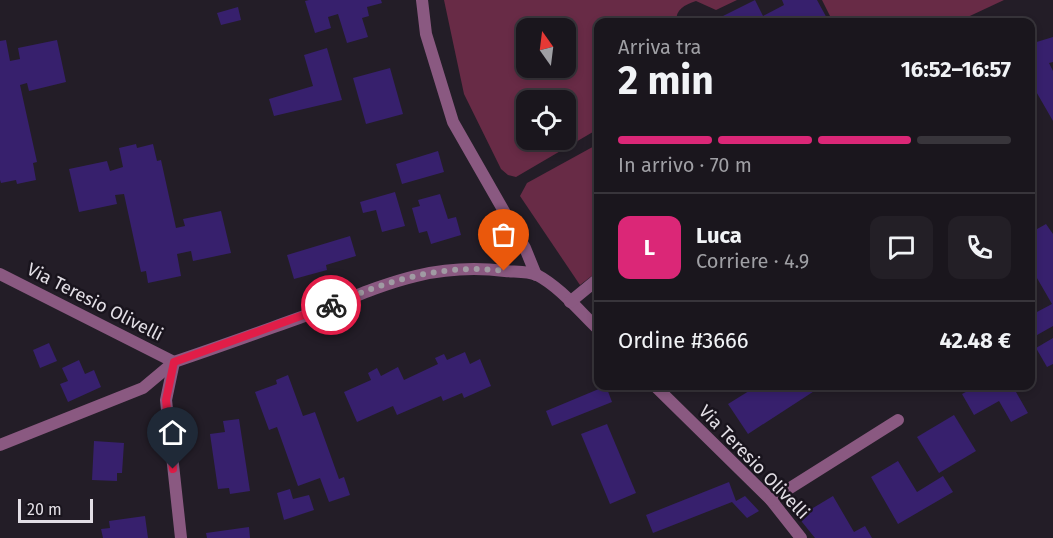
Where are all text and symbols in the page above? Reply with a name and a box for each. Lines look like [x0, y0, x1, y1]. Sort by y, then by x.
north arrow [516, 18, 576, 78]
map controls [516, 18, 576, 150]
text: Arriva tra [618, 35, 701, 59]
text: 16:52–16:57 [901, 56, 1011, 83]
text: 2 min [618, 58, 714, 104]
button: locate [516, 90, 576, 150]
text: In arrivo · 70 m [618, 153, 752, 177]
pin [478, 209, 529, 271]
button: chat [870, 216, 933, 279]
button: phone [948, 216, 1011, 279]
icon: bag [487, 218, 520, 251]
text: Luca [696, 222, 742, 249]
text: L [644, 234, 655, 261]
text: Corriere · 4.9 [696, 249, 809, 273]
street label: Via Teresio Olivelli [23, 258, 167, 346]
courier [301, 275, 361, 335]
icon: bike [315, 289, 348, 322]
text: Ordine #3666 [618, 327, 749, 354]
text: 42.48 € [939, 327, 1011, 354]
street label: Via Teresio Olivelli [694, 400, 814, 524]
pin [147, 407, 198, 469]
icon: home [156, 416, 189, 449]
scale bar [18, 496, 93, 524]
text: 20 m [27, 500, 62, 519]

